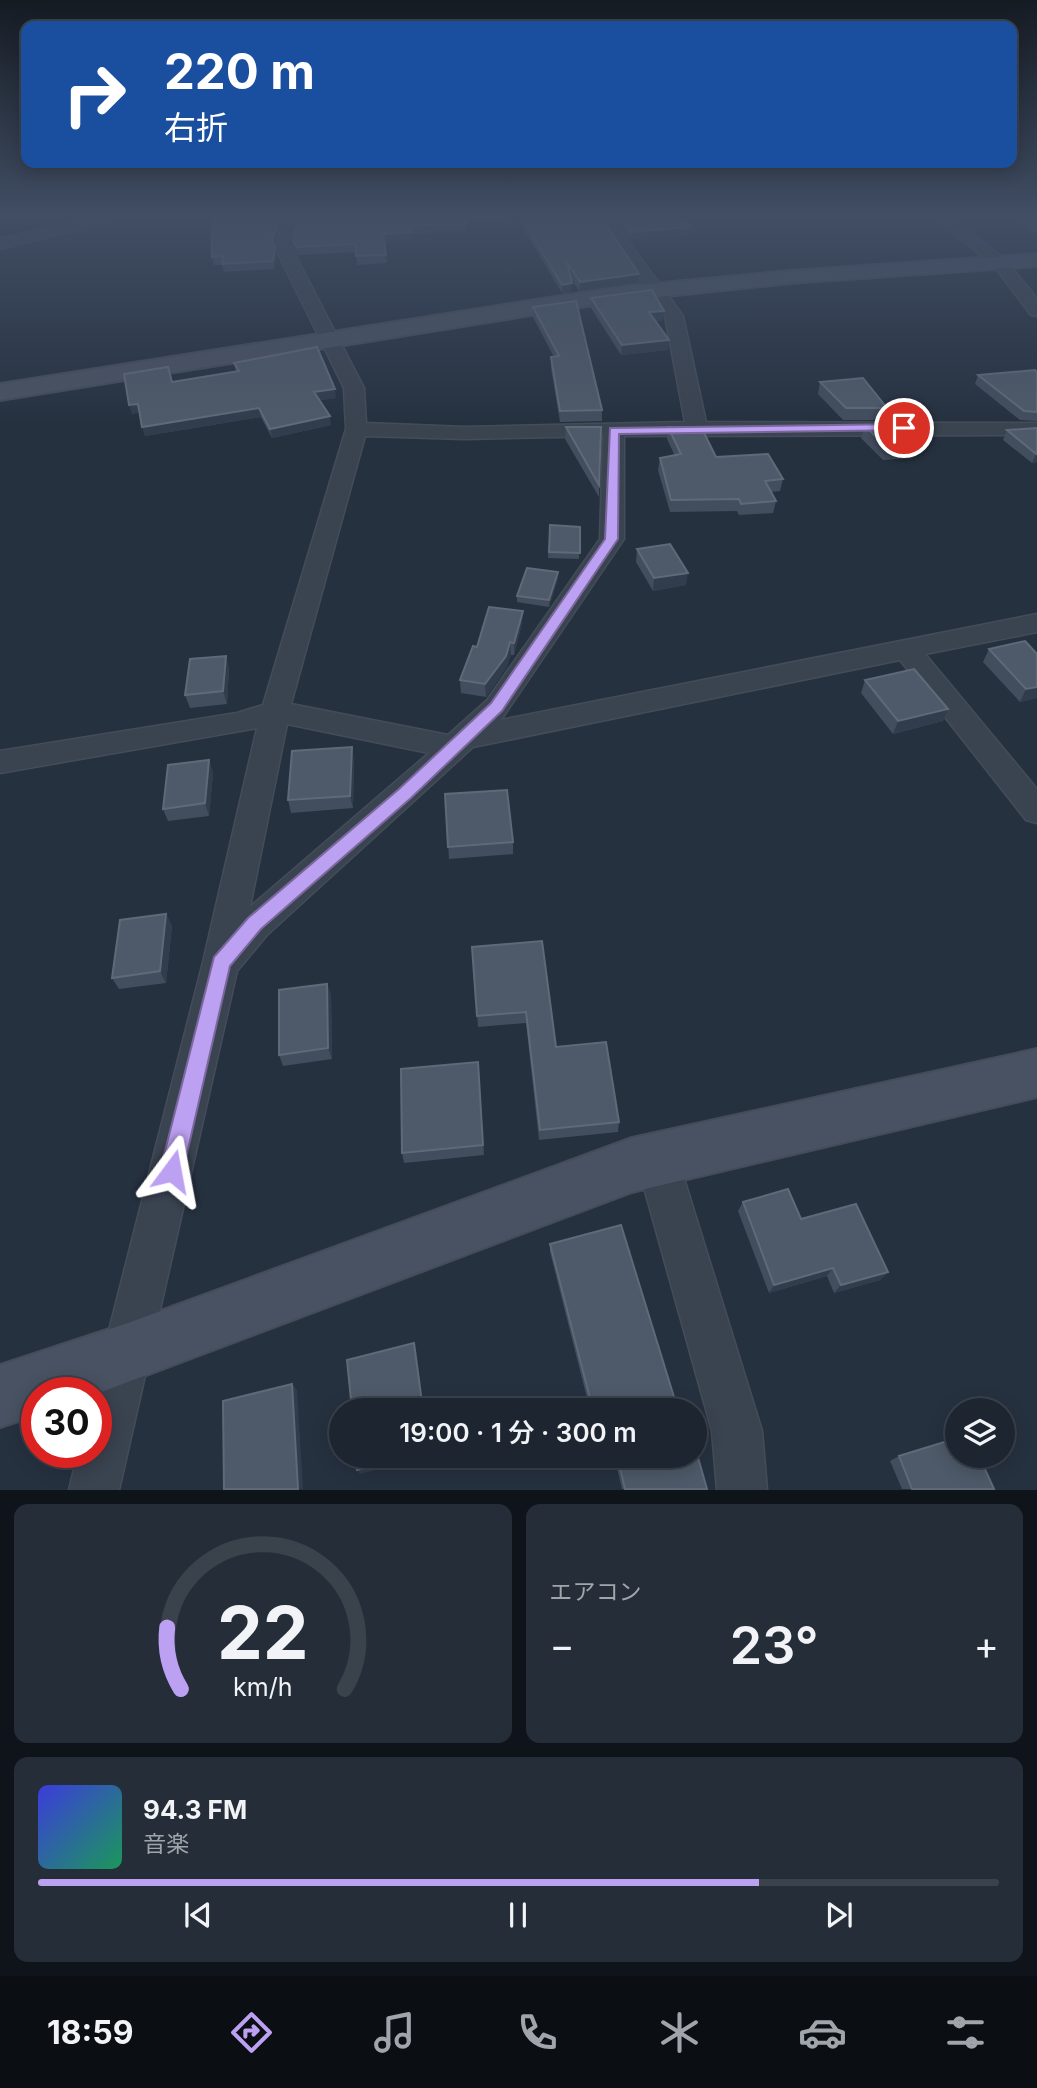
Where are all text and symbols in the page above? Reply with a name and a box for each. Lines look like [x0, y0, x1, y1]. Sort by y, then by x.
text: 220 m [164, 42, 315, 101]
icon: right [49, 49, 140, 140]
text: 右折 [164, 108, 228, 147]
pin [874, 398, 934, 458]
icon: arrive [885, 409, 923, 447]
position arrow [135, 1134, 209, 1208]
speed limit sign: 30 [21, 1377, 112, 1468]
map controls [945, 1398, 1015, 1468]
button: layers [945, 1398, 1015, 1468]
text: 19:00 · 1 分 · 300 m [399, 1417, 637, 1448]
text: エアコン [550, 1578, 642, 1606]
text: 22 [217, 1589, 309, 1678]
text: 23° [730, 1614, 819, 1677]
text: − [550, 1622, 575, 1668]
text: + [974, 1622, 999, 1668]
text: km/h [233, 1672, 292, 1702]
text: 94.3 FM [143, 1794, 247, 1825]
text: 音楽 [143, 1830, 189, 1858]
icon: previous [179, 1896, 217, 1934]
icon: pause [499, 1896, 537, 1934]
icon: next [820, 1896, 858, 1934]
icon: directions [227, 2008, 276, 2057]
icon: music [370, 2008, 419, 2057]
icon: phone [513, 2008, 562, 2057]
icon: climate [655, 2008, 704, 2057]
icon: car [798, 2008, 847, 2057]
icon: filters [941, 2008, 990, 2057]
text: 18:59 [47, 2013, 133, 2052]

